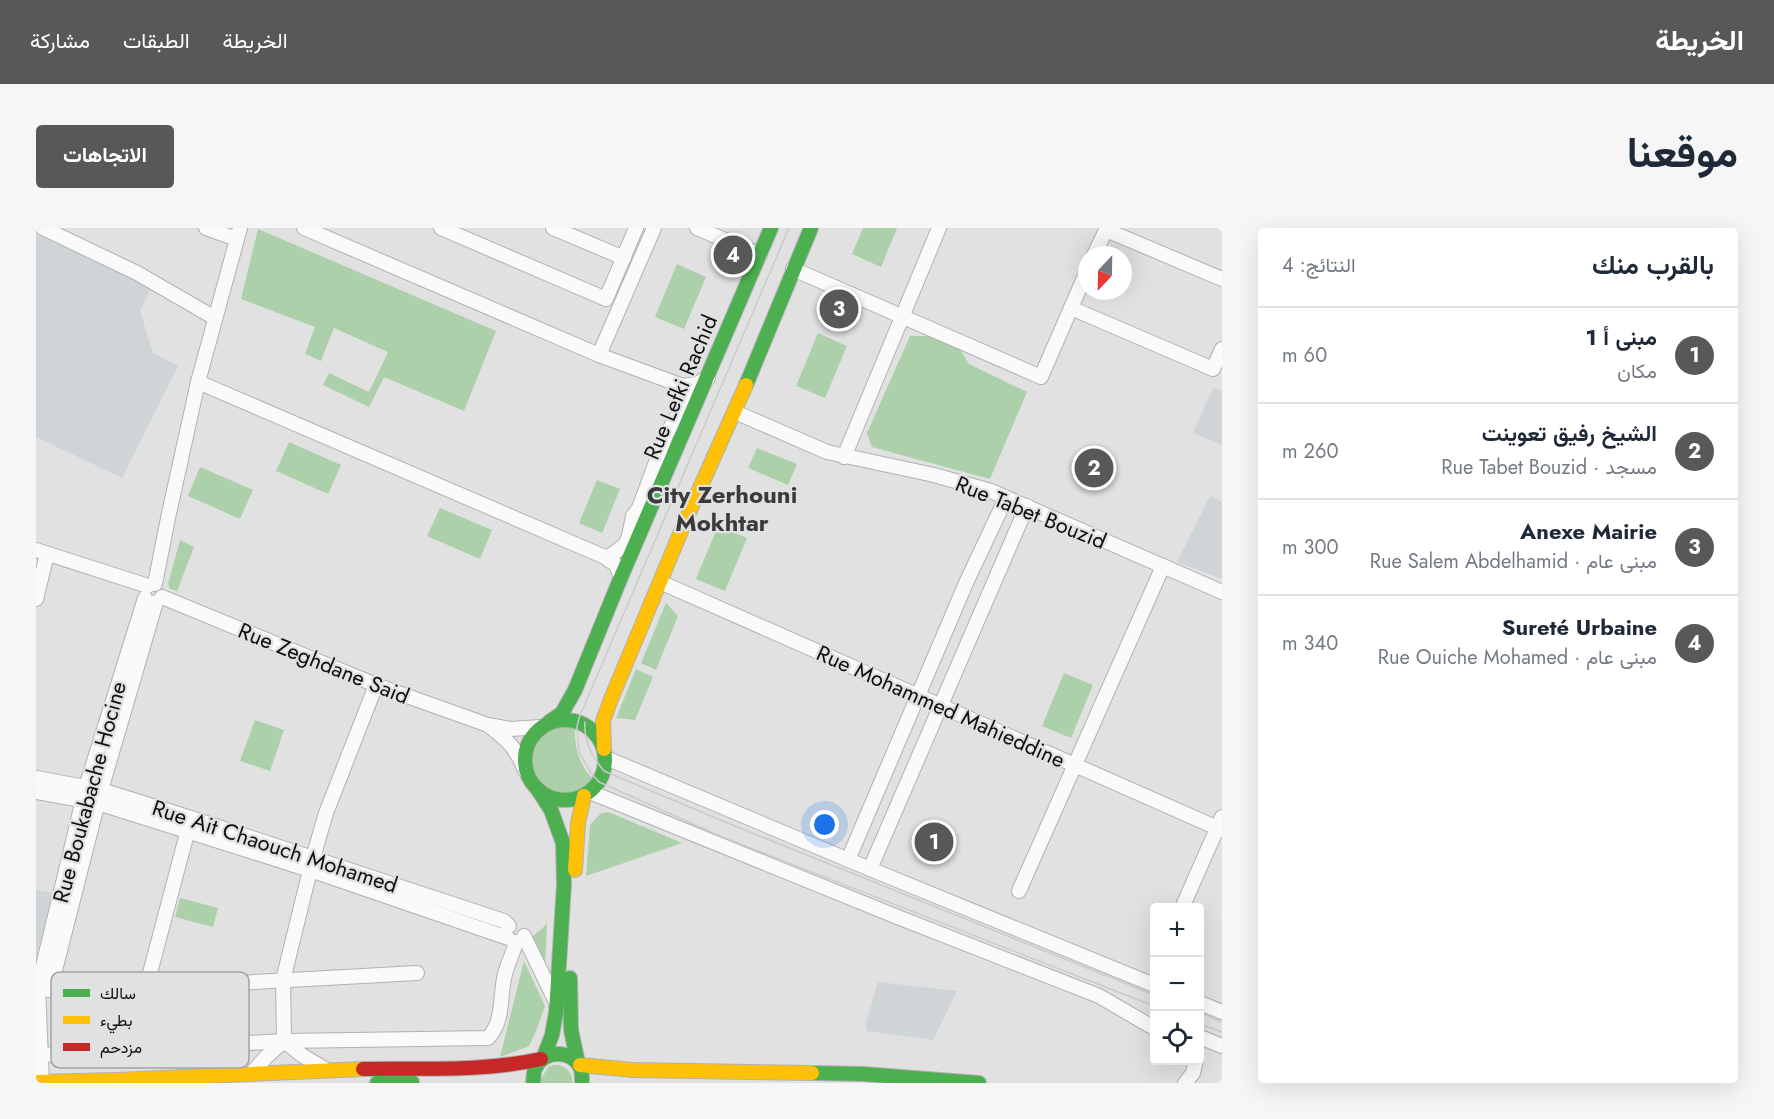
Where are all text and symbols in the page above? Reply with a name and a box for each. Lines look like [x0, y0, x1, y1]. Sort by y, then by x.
text: الخريطة [1655, 20, 1744, 61]
text: مشاركة [30, 26, 90, 56]
text: الطبقات [123, 26, 190, 56]
text: الخريطة [223, 26, 288, 56]
text: موقعنا [1627, 122, 1738, 183]
button: الاتجاهات [36, 125, 174, 188]
pin: 4 [714, 232, 752, 278]
north arrow [1078, 246, 1132, 300]
text: بالقرب منك [1592, 246, 1714, 284]
text: النتائج: 4 [1282, 251, 1356, 280]
pin: 3 [820, 286, 858, 332]
street label: Rue Lefki Rachid [635, 310, 725, 464]
text: مبنى أ 1 [1585, 321, 1657, 353]
text: 60 m [1282, 341, 1327, 370]
text: 1 [1689, 341, 1700, 370]
text: مكان [1617, 357, 1657, 386]
text: الشيخ رفيق تعوينت [1482, 417, 1657, 449]
text: 260 m [1282, 437, 1339, 466]
text: 2 [1688, 437, 1701, 466]
pin: 2 [1074, 446, 1114, 490]
text: مسجد · Rue Tabet Bouzid [1441, 453, 1657, 482]
street label: Rue Tabet Bouzid [951, 467, 1111, 557]
district label: City Zerhouni Mokhtar [647, 477, 797, 540]
text: Anexe Mairie [1520, 515, 1657, 547]
text: 300 m [1282, 533, 1339, 562]
text: 3 [1688, 533, 1701, 562]
text: مبنى عام · Rue Salem Abdelhamid [1370, 547, 1657, 576]
text: Sureté Urbaine [1502, 611, 1657, 643]
street label: Rue Zeghdane Said [234, 614, 414, 712]
text: 340 m [1282, 629, 1338, 658]
text: 4 [1688, 629, 1701, 658]
street label: Rue Mohammed Mahieddine [812, 637, 1070, 775]
text: مبنى عام · Rue Ouiche Mohamed [1378, 643, 1657, 672]
street label: Rue Boukabache Hocine [44, 678, 134, 906]
street label: Rue Ait Chaouch Mohamed [148, 791, 402, 901]
your location [810, 810, 839, 839]
pin: 1 [914, 820, 954, 864]
map controls [1150, 903, 1204, 1065]
button: + [1150, 903, 1204, 957]
button: − [1150, 957, 1204, 1011]
legend [51, 972, 249, 1068]
text: سالك [100, 982, 136, 1005]
text: بطيء [100, 1009, 132, 1034]
button: locate [1150, 1011, 1204, 1065]
text: مزدحم [100, 1036, 142, 1059]

